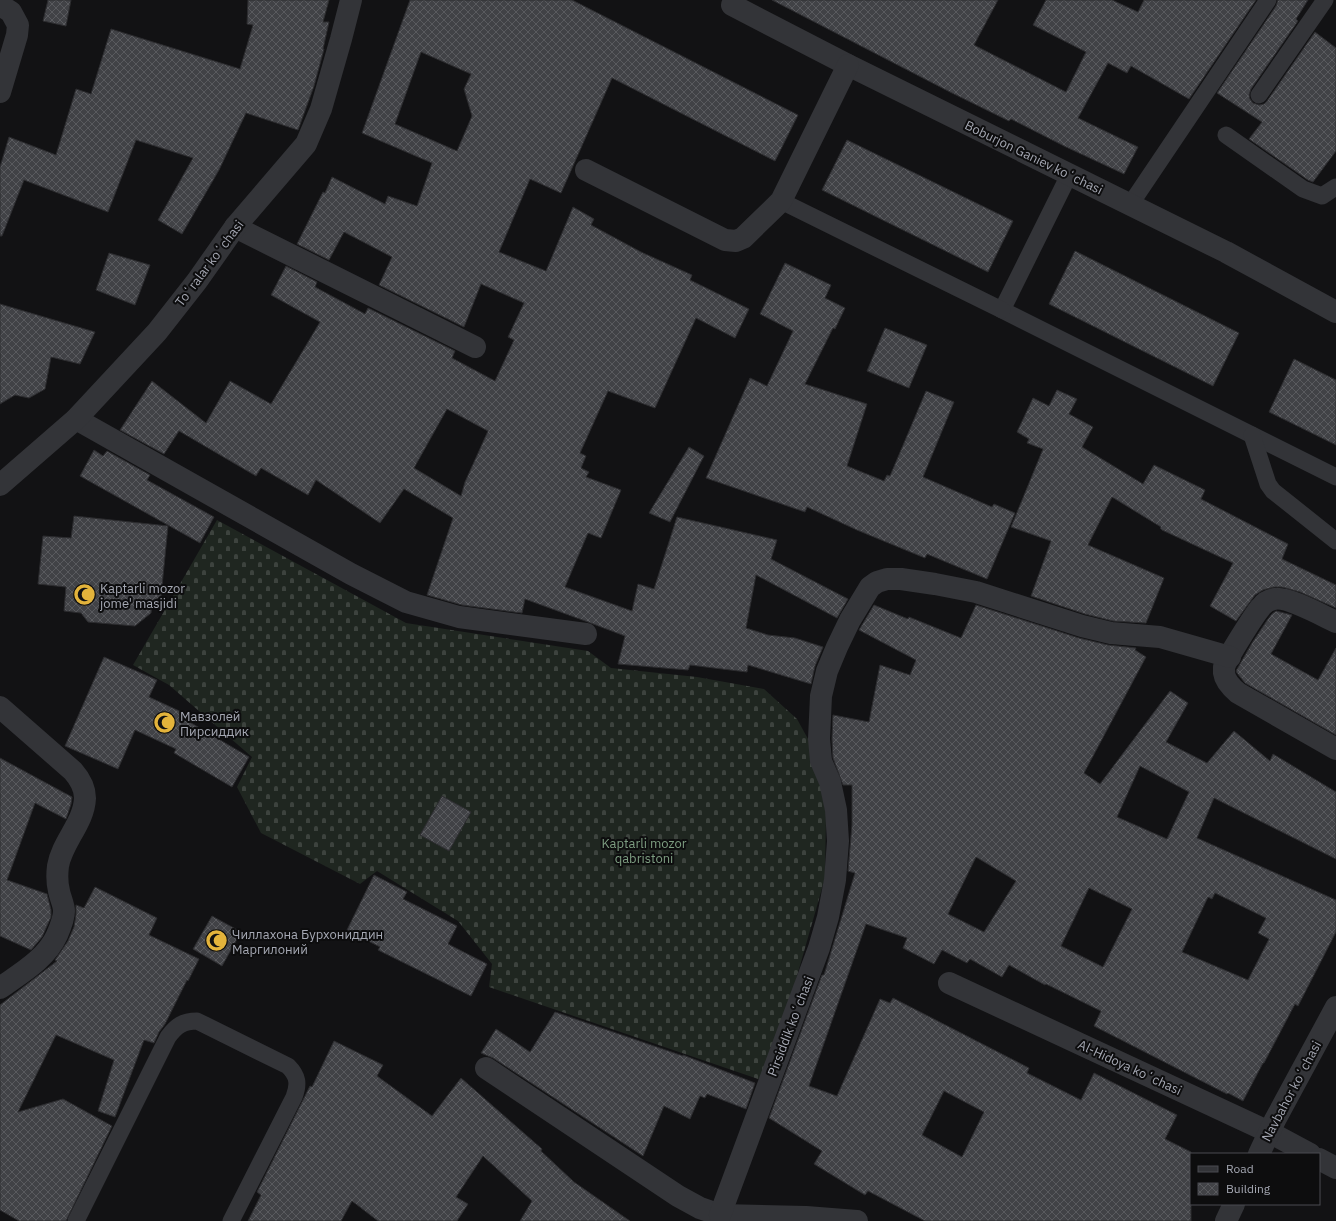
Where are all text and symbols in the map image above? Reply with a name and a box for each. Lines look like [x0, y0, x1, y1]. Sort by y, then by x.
street label: Boburjon Ganiev koʻchasi [962, 117, 1106, 198]
street label: Toʻralar koʻchasi [171, 217, 247, 310]
place label: Kaptarli mozor jome' masjidi [100, 580, 185, 612]
mosque icon: Kaptarli mozor jome' masjidi [72, 582, 98, 608]
place label: Мавзолей Пирсиддик [180, 708, 249, 740]
mosque icon: Мавзолей Пирсиддик [151, 710, 177, 736]
park label: Kaptarli mozor qabristoni [601, 835, 687, 867]
place label: Чиллахона Бурхониддин Маргилоний [232, 926, 383, 958]
mosque icon: Чиллахона Бурхониддин Маргилоний [204, 928, 230, 954]
street label: Pirsiddik koʻchasi [764, 974, 817, 1079]
street label: Al-Hidoya koʻchasi [1075, 1036, 1184, 1099]
street label: Navbahor koʻchasi [1258, 1038, 1325, 1144]
legend [1190, 1153, 1320, 1205]
text: Road [1226, 1161, 1254, 1176]
text: Building [1226, 1181, 1271, 1196]

